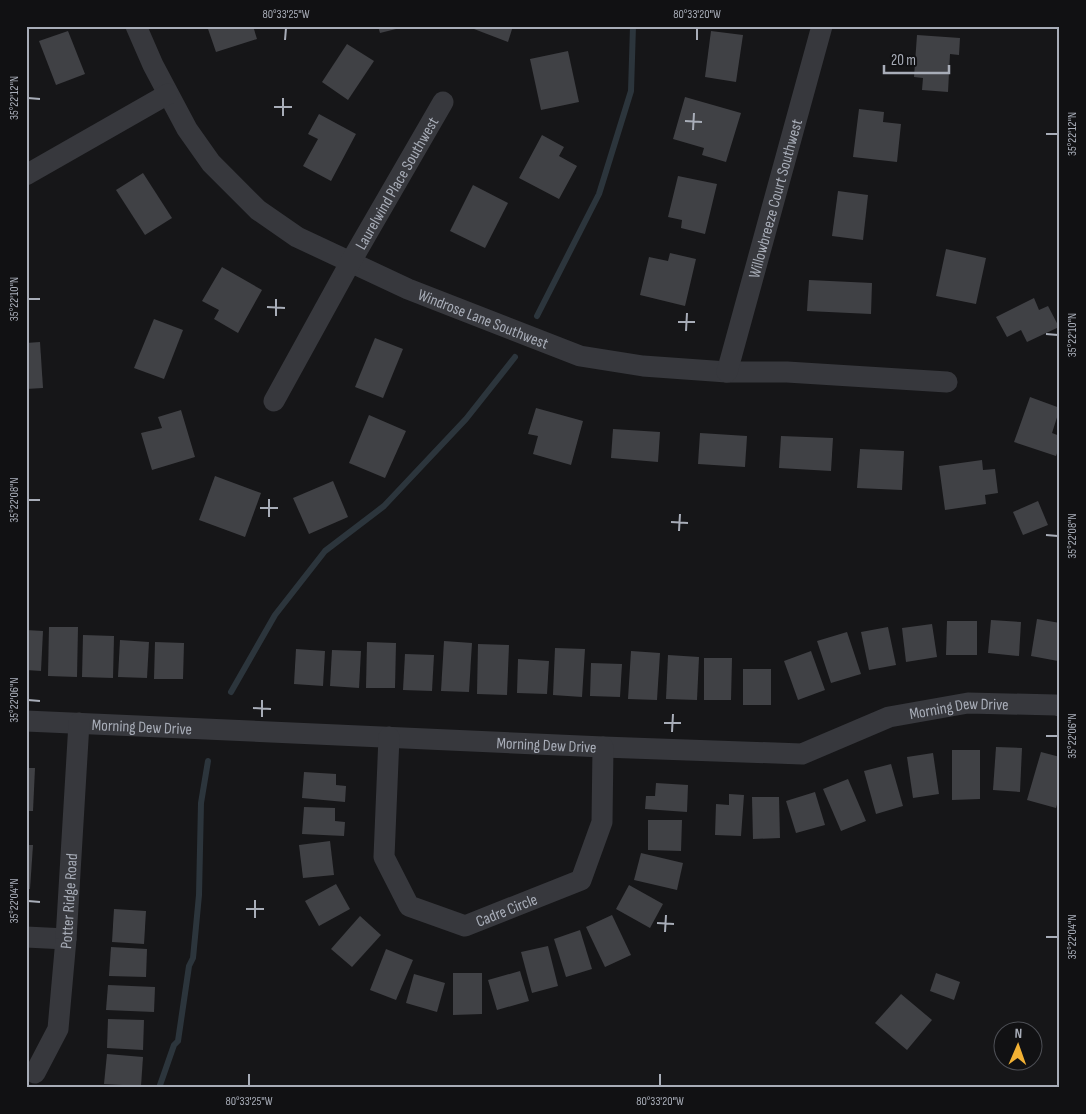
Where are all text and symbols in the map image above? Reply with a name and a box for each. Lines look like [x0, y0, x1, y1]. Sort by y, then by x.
text: 80°33'25"W [262, 7, 310, 22]
text: 80°33'20"W [673, 7, 721, 22]
scale bar [884, 42, 948, 74]
text: 20 m [891, 51, 916, 70]
text: 35°22'12"N [7, 76, 22, 120]
text: 35°22'12"N [1065, 112, 1080, 156]
street label: Laurelwind Place Southwest [352, 114, 443, 253]
street label: Willowbreeze Court Southwest [745, 117, 807, 281]
text: 35°22'10"N [7, 277, 22, 321]
street label: Windrose Lane Southwest [415, 286, 551, 354]
text: 35°22'10"N [1065, 313, 1080, 357]
text: 35°22'08"N [7, 477, 22, 523]
text: 35°22'08"N [1065, 513, 1080, 559]
text: 35°22'06"N [7, 677, 22, 723]
street label: Morning Dew Drive [908, 695, 1009, 724]
text: 35°22'06"N [1065, 713, 1080, 759]
street label: Morning Dew Drive [91, 716, 192, 739]
street label: Morning Dew Drive [496, 734, 597, 758]
street label: Potter Ridge Road [57, 853, 82, 950]
text: 35°22'04"N [7, 878, 22, 924]
street label: Cadre Circle [473, 890, 540, 932]
text: 35°22'04"N [1065, 914, 1080, 960]
north arrow [994, 1022, 1044, 1072]
text: N [1014, 1025, 1022, 1042]
text: 80°33'25"W [225, 1094, 273, 1109]
text: 80°33'20"W [636, 1094, 684, 1109]

